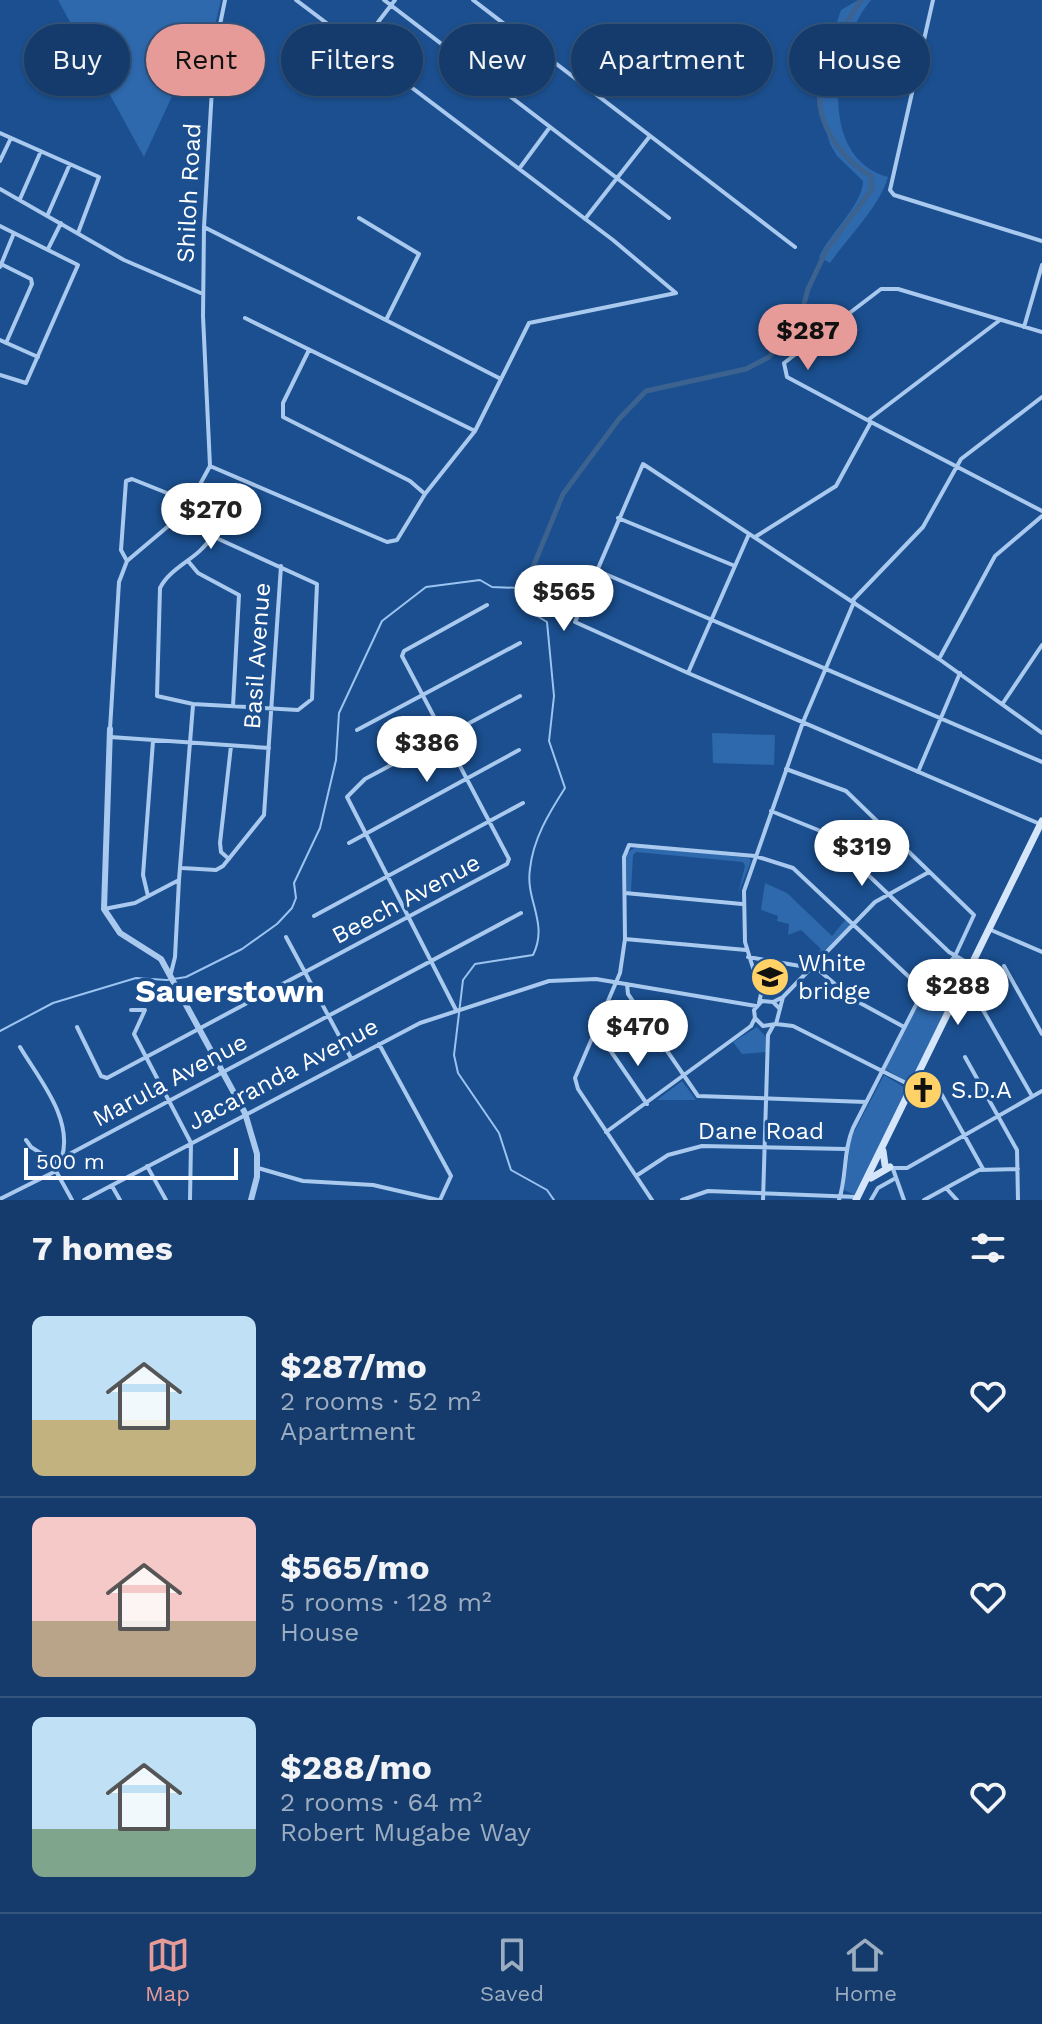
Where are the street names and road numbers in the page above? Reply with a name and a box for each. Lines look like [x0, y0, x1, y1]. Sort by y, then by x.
street label: Shiloh Road [171, 122, 207, 264]
street label: Basil Avenue [238, 582, 276, 730]
street label: Beech Avenue [327, 848, 485, 950]
street label: Jacaranda Avenue [183, 1012, 383, 1136]
street label: Marula Avenue [88, 1027, 252, 1133]
street label: Dane Road [698, 1117, 824, 1145]

